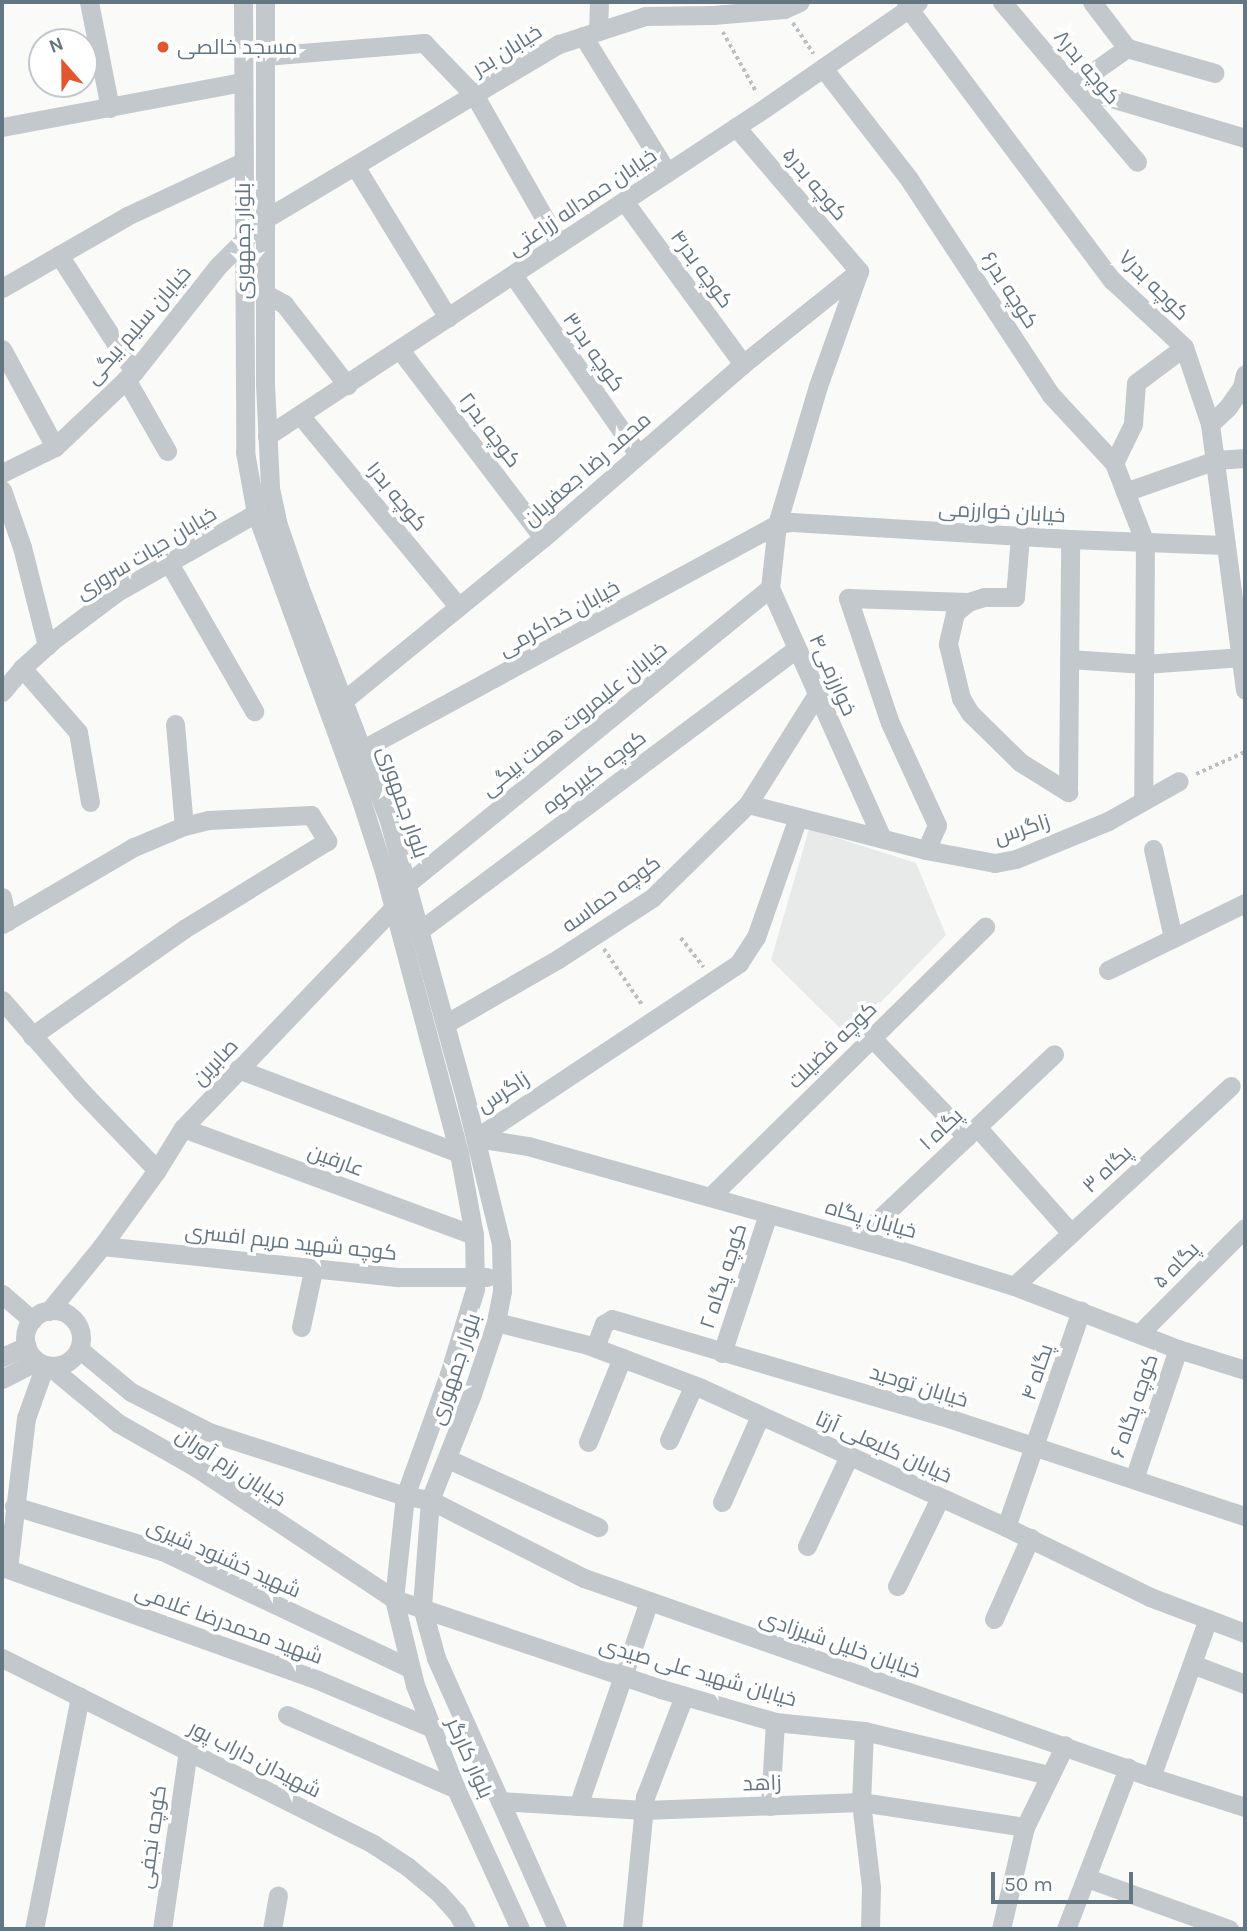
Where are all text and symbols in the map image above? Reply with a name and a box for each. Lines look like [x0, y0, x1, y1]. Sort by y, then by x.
street label: خیابان بدر [468, 19, 546, 81]
street label: کوچه بدر۸ [1049, 25, 1125, 109]
north arrow [28, 28, 98, 98]
text: N [46, 33, 66, 58]
place label: مسجد خالصی [177, 34, 298, 60]
marker: مسجد خالصی [155, 39, 171, 55]
street label: کوچه بدر۵ [777, 142, 853, 226]
street label: خیابان حمداله زراعتی [503, 143, 661, 261]
street label: بلوار جمهوری [230, 183, 256, 299]
street label: کوچه بدر۴ [665, 225, 739, 313]
street label: کوچه بدر۷ [1113, 244, 1195, 326]
street label: کوچه بدر۶ [976, 247, 1044, 333]
street label: خیابان سلیم بیگی [80, 261, 196, 389]
street label: کوچه بدر۳ [558, 308, 630, 396]
street label: کوچه بدر۲ [454, 387, 526, 473]
street label: محمد رضا جعفریان [518, 407, 656, 531]
street label: کوچه بدر۱ [361, 456, 433, 536]
street label: خیابان خوارزمی [938, 496, 1066, 528]
street label: خیابان حیات سروری [71, 501, 221, 605]
street label: خیابان خداکرمی [494, 574, 624, 662]
street label: خوارزمی۴ [804, 630, 862, 720]
street label: خیابان علیمروت همت بیگی [476, 636, 672, 802]
street label: کوچه کبیرکوه [537, 725, 651, 819]
street label: بلوار جمهوری [372, 743, 434, 861]
street label: زاگرس [991, 808, 1053, 850]
street label: کوچه حماسه [557, 850, 665, 938]
street label: کوچه فضیلت [782, 996, 882, 1094]
street label: صابرین [187, 1033, 243, 1091]
street label: زاگرس [472, 1066, 534, 1118]
street label: پگاه ۱ [914, 1103, 968, 1155]
street label: عارفین [305, 1138, 367, 1182]
street label: پگاه ۳ [1077, 1140, 1137, 1198]
street label: خیابان پگاه [822, 1194, 920, 1244]
street label: کوچه شهید مریم افسری [184, 1218, 398, 1266]
street label: کوچه پگاه ۲ [694, 1220, 752, 1332]
street label: پگاه ۵ [1148, 1237, 1204, 1293]
street label: بلوار جمهوری [424, 1310, 486, 1428]
street label: پگاه ۴ [1016, 1341, 1058, 1403]
street label: کوچه پگاه ۶ [1105, 1351, 1163, 1461]
street label: خیابان توحید [867, 1359, 971, 1413]
street label: خیابان کلبعلی آرتا [812, 1406, 956, 1488]
street label: خیابان رزم آوران [171, 1422, 291, 1512]
street label: شهید خشنود شیری [143, 1513, 305, 1603]
street label: شهید محمدرضا غلامی [132, 1578, 326, 1670]
street label: خیابان خلیل شیرزادی [756, 1605, 924, 1683]
street label: خیابان شهید علی صیدی [596, 1632, 800, 1712]
street label: بلوار کارگر [441, 1714, 499, 1802]
street label: شهیدان داراب پور [185, 1715, 325, 1803]
street label: زاهد [742, 1770, 782, 1796]
street label: کوچه نجفی [132, 1784, 172, 1890]
scale bar [995, 1857, 1137, 1901]
text: 50 m [1004, 1872, 1053, 1896]

